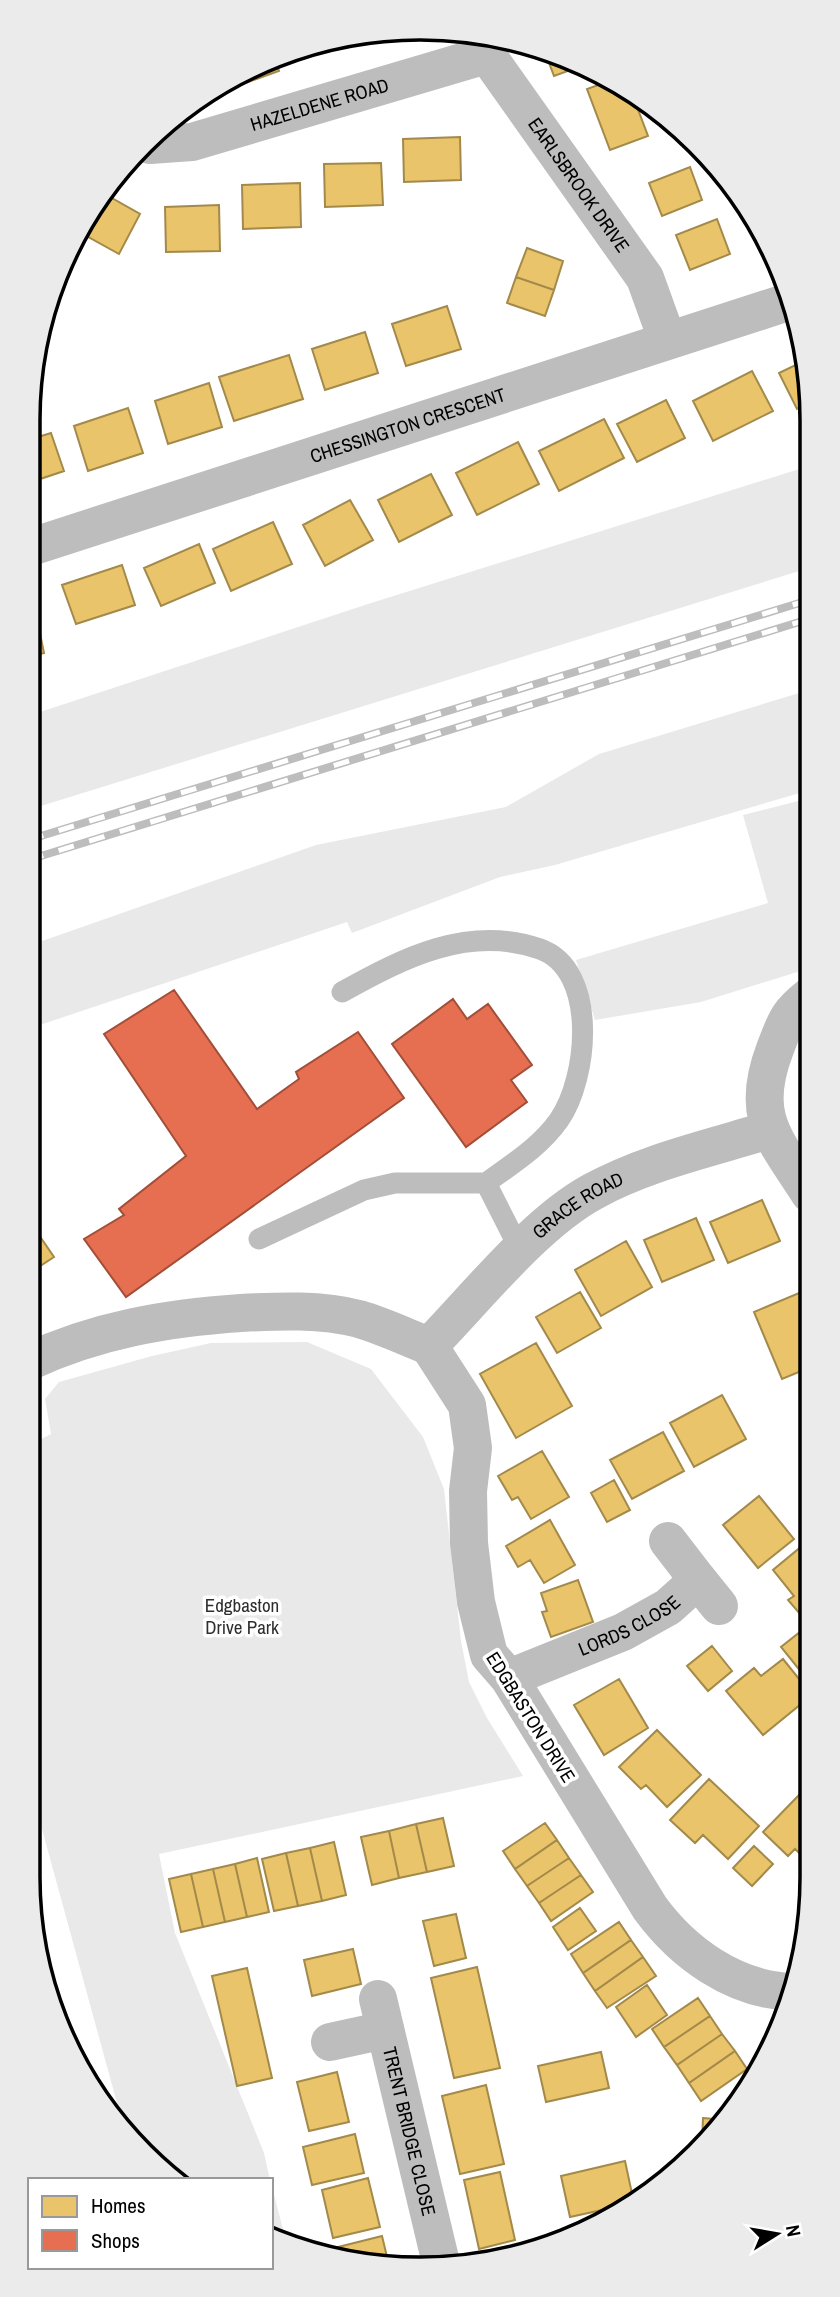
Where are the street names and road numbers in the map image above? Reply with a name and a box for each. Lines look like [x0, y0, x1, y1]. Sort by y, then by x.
street label: HAZELDENE ROAD [247, 72, 392, 137]
street label: EARLSBROOK DRIVE [522, 112, 636, 257]
street label: CHESSINGTON CRESCENT [306, 381, 509, 469]
street label: GRACE ROAD [526, 1165, 627, 1244]
street label: LORDS CLOSE [574, 1589, 686, 1662]
street label: EDGBASTON DRIVE [480, 1647, 582, 1787]
street label: TRENT BRIDGE CLOSE [377, 2044, 442, 2218]

